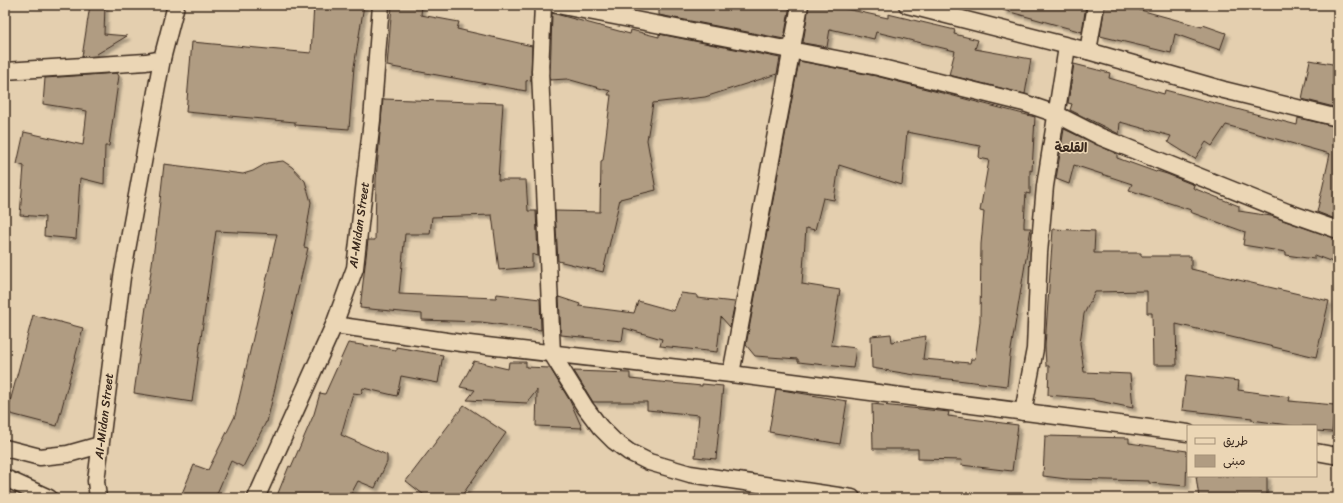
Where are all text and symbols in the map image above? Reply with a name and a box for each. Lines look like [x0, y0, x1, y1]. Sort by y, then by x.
district label: القلعة [1055, 136, 1087, 159]
street label: AI-Midan Street [342, 181, 376, 270]
street label: AI-Midan Street [88, 372, 120, 461]
legend [1187, 425, 1317, 477]
text: طريق [1223, 430, 1248, 452]
text: مبنى [1223, 450, 1246, 472]

